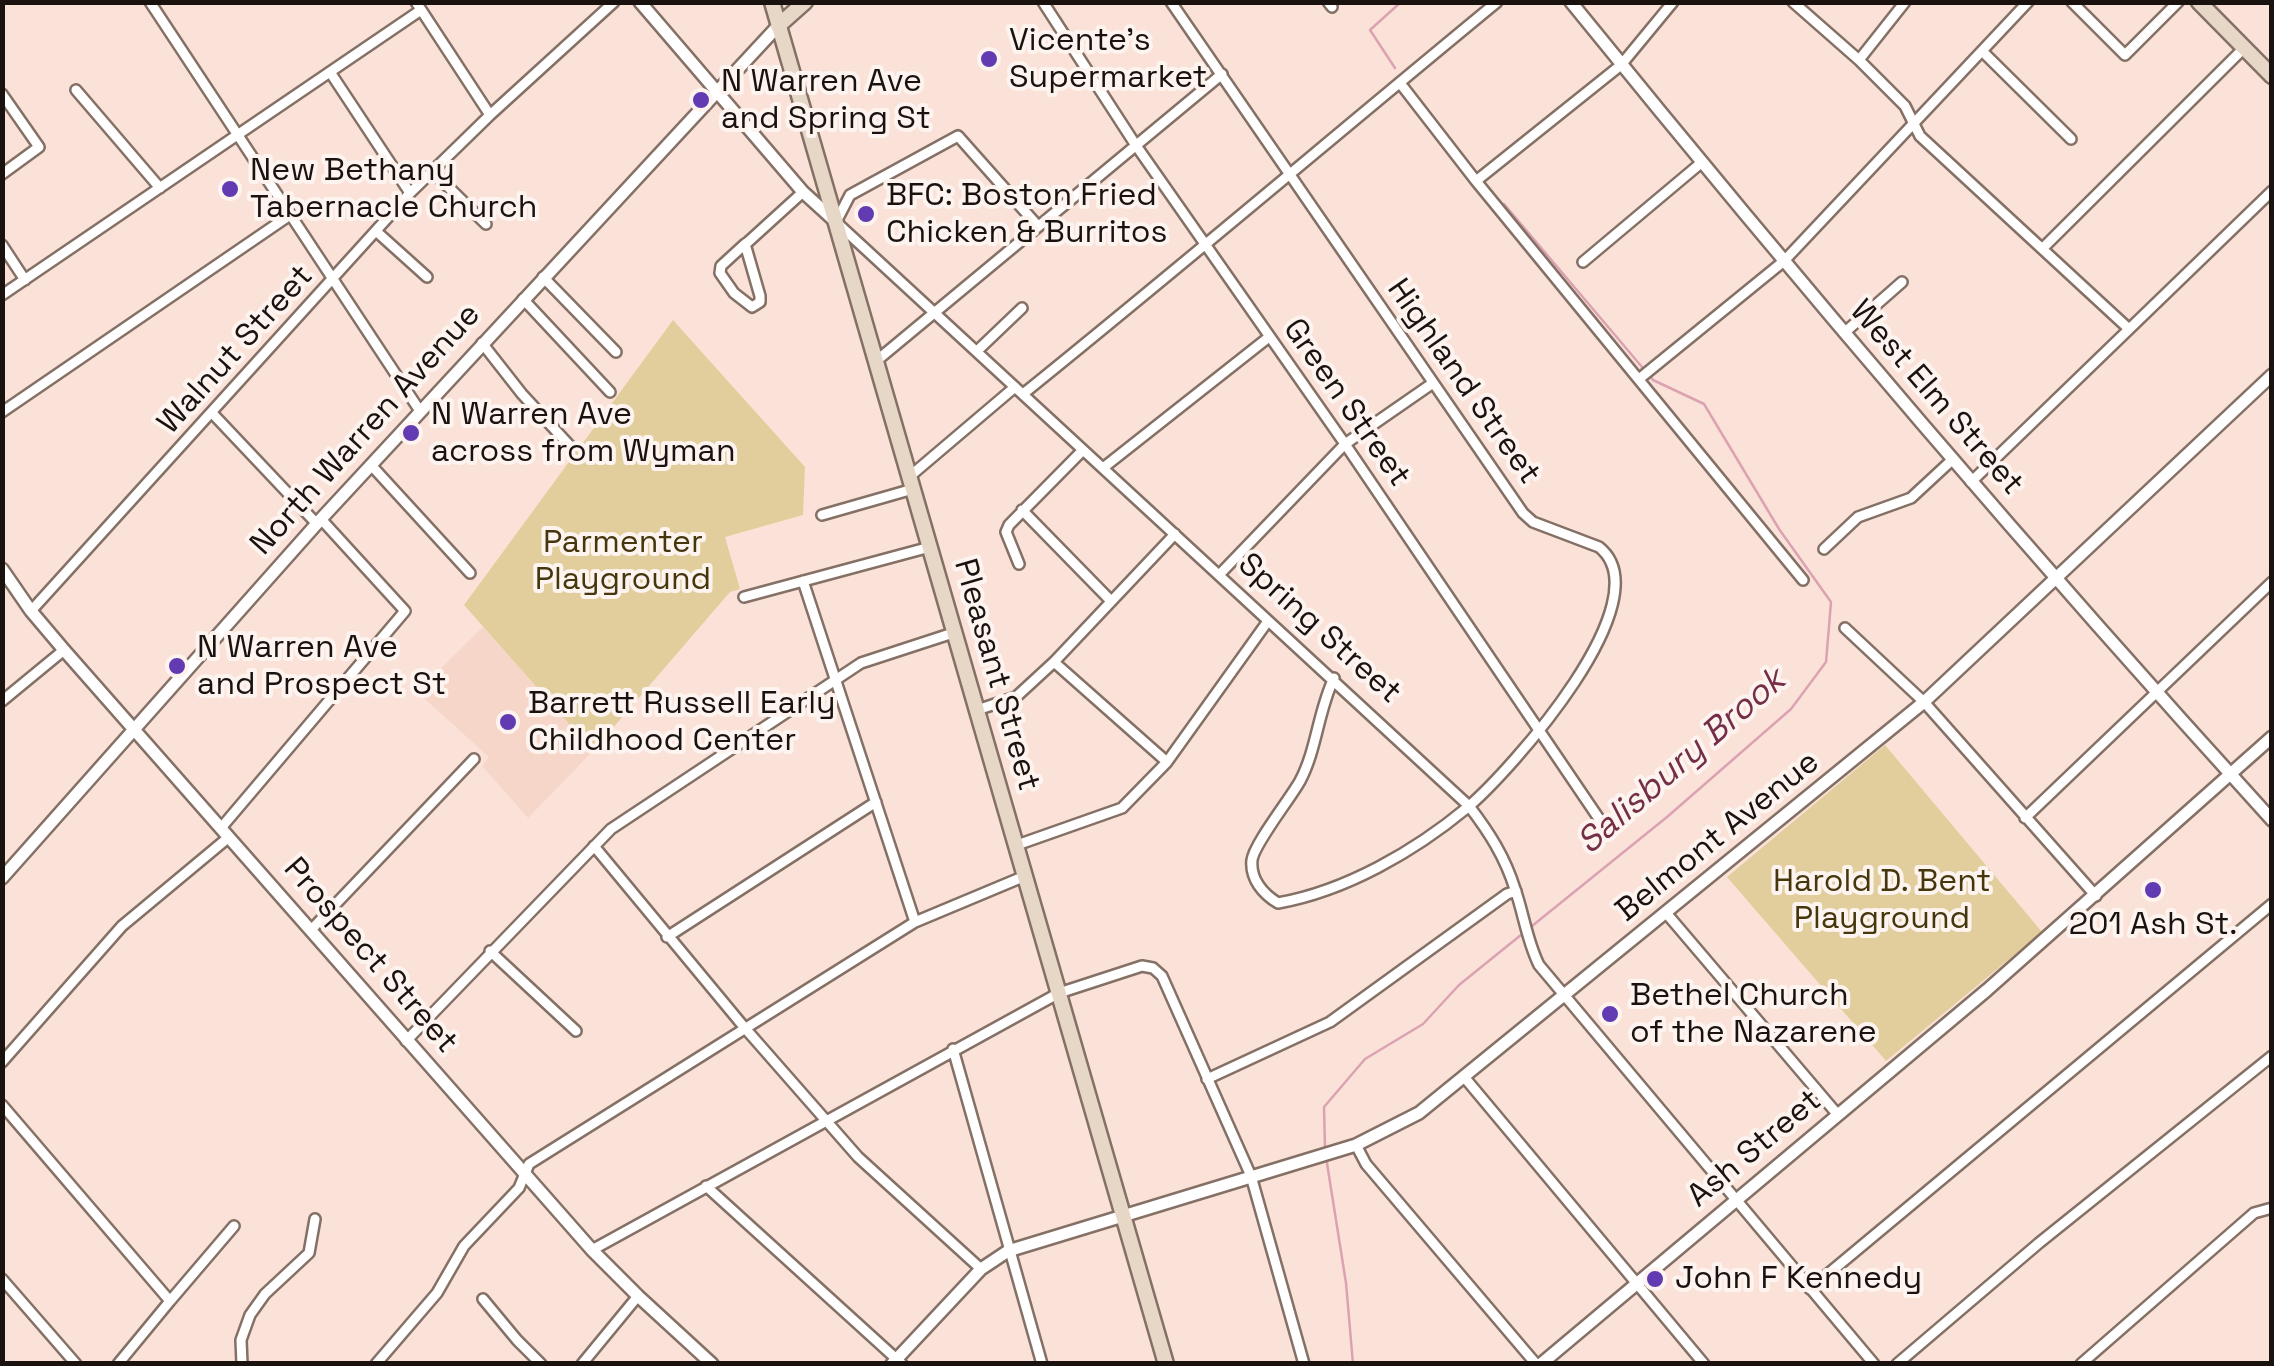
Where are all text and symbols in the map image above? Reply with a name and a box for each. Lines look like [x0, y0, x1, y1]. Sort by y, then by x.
place label: Vicente's Supermarket [1009, 22, 1207, 97]
marker: Vicente's Supermarket [978, 48, 1000, 70]
place label: N Warren Ave and Spring St [721, 63, 931, 138]
marker: N Warren Ave and Spring St [690, 89, 712, 111]
place label: New Bethany Tabernacle Church [250, 152, 537, 227]
place label: BFC: Boston Fried Chicken & Burritos [886, 177, 1167, 252]
marker: New Bethany Tabernacle Church [219, 178, 241, 200]
marker: BFC: Boston Fried Chicken & Burritos [855, 203, 877, 225]
street label: Walnut Street [150, 258, 322, 442]
street label: Highland Street [1378, 272, 1548, 492]
street label: West Elm Street [1841, 293, 2031, 503]
street label: North Warren Avenue [243, 296, 489, 564]
street label: Green Street [1274, 312, 1418, 494]
place label: N Warren Ave across from Wyman [431, 396, 735, 471]
marker: N Warren Ave across from Wyman [400, 422, 422, 444]
park label: Parmenter Playground [535, 524, 711, 599]
street label: Spring Street [1229, 546, 1409, 712]
street label: Pleasant Street [945, 555, 1047, 795]
place label: N Warren Ave and Prospect St [197, 629, 447, 704]
marker: N Warren Ave and Prospect St [166, 655, 188, 677]
water label: Salisbury Brook [1569, 660, 1795, 864]
place label: Barrett Russell Early Childhood Center [528, 685, 836, 760]
marker: Barrett Russell Early Childhood Center [497, 711, 519, 733]
street label: Belmont Avenue [1609, 743, 1827, 931]
street label: Prospect Street [275, 851, 465, 1061]
park label: Harold D. Bent Playground [1773, 863, 1991, 938]
marker: 201 Ash St. [2142, 879, 2164, 901]
place label: 201 Ash St. [2069, 906, 2237, 944]
place label: Bethel Church of the Nazarene [1630, 977, 1877, 1052]
marker: Bethel Church of the Nazarene [1599, 1003, 1621, 1025]
street label: Ash Street [1680, 1082, 1830, 1216]
place label: John F Kennedy [1675, 1260, 1922, 1298]
marker: John F Kennedy [1644, 1268, 1666, 1290]

